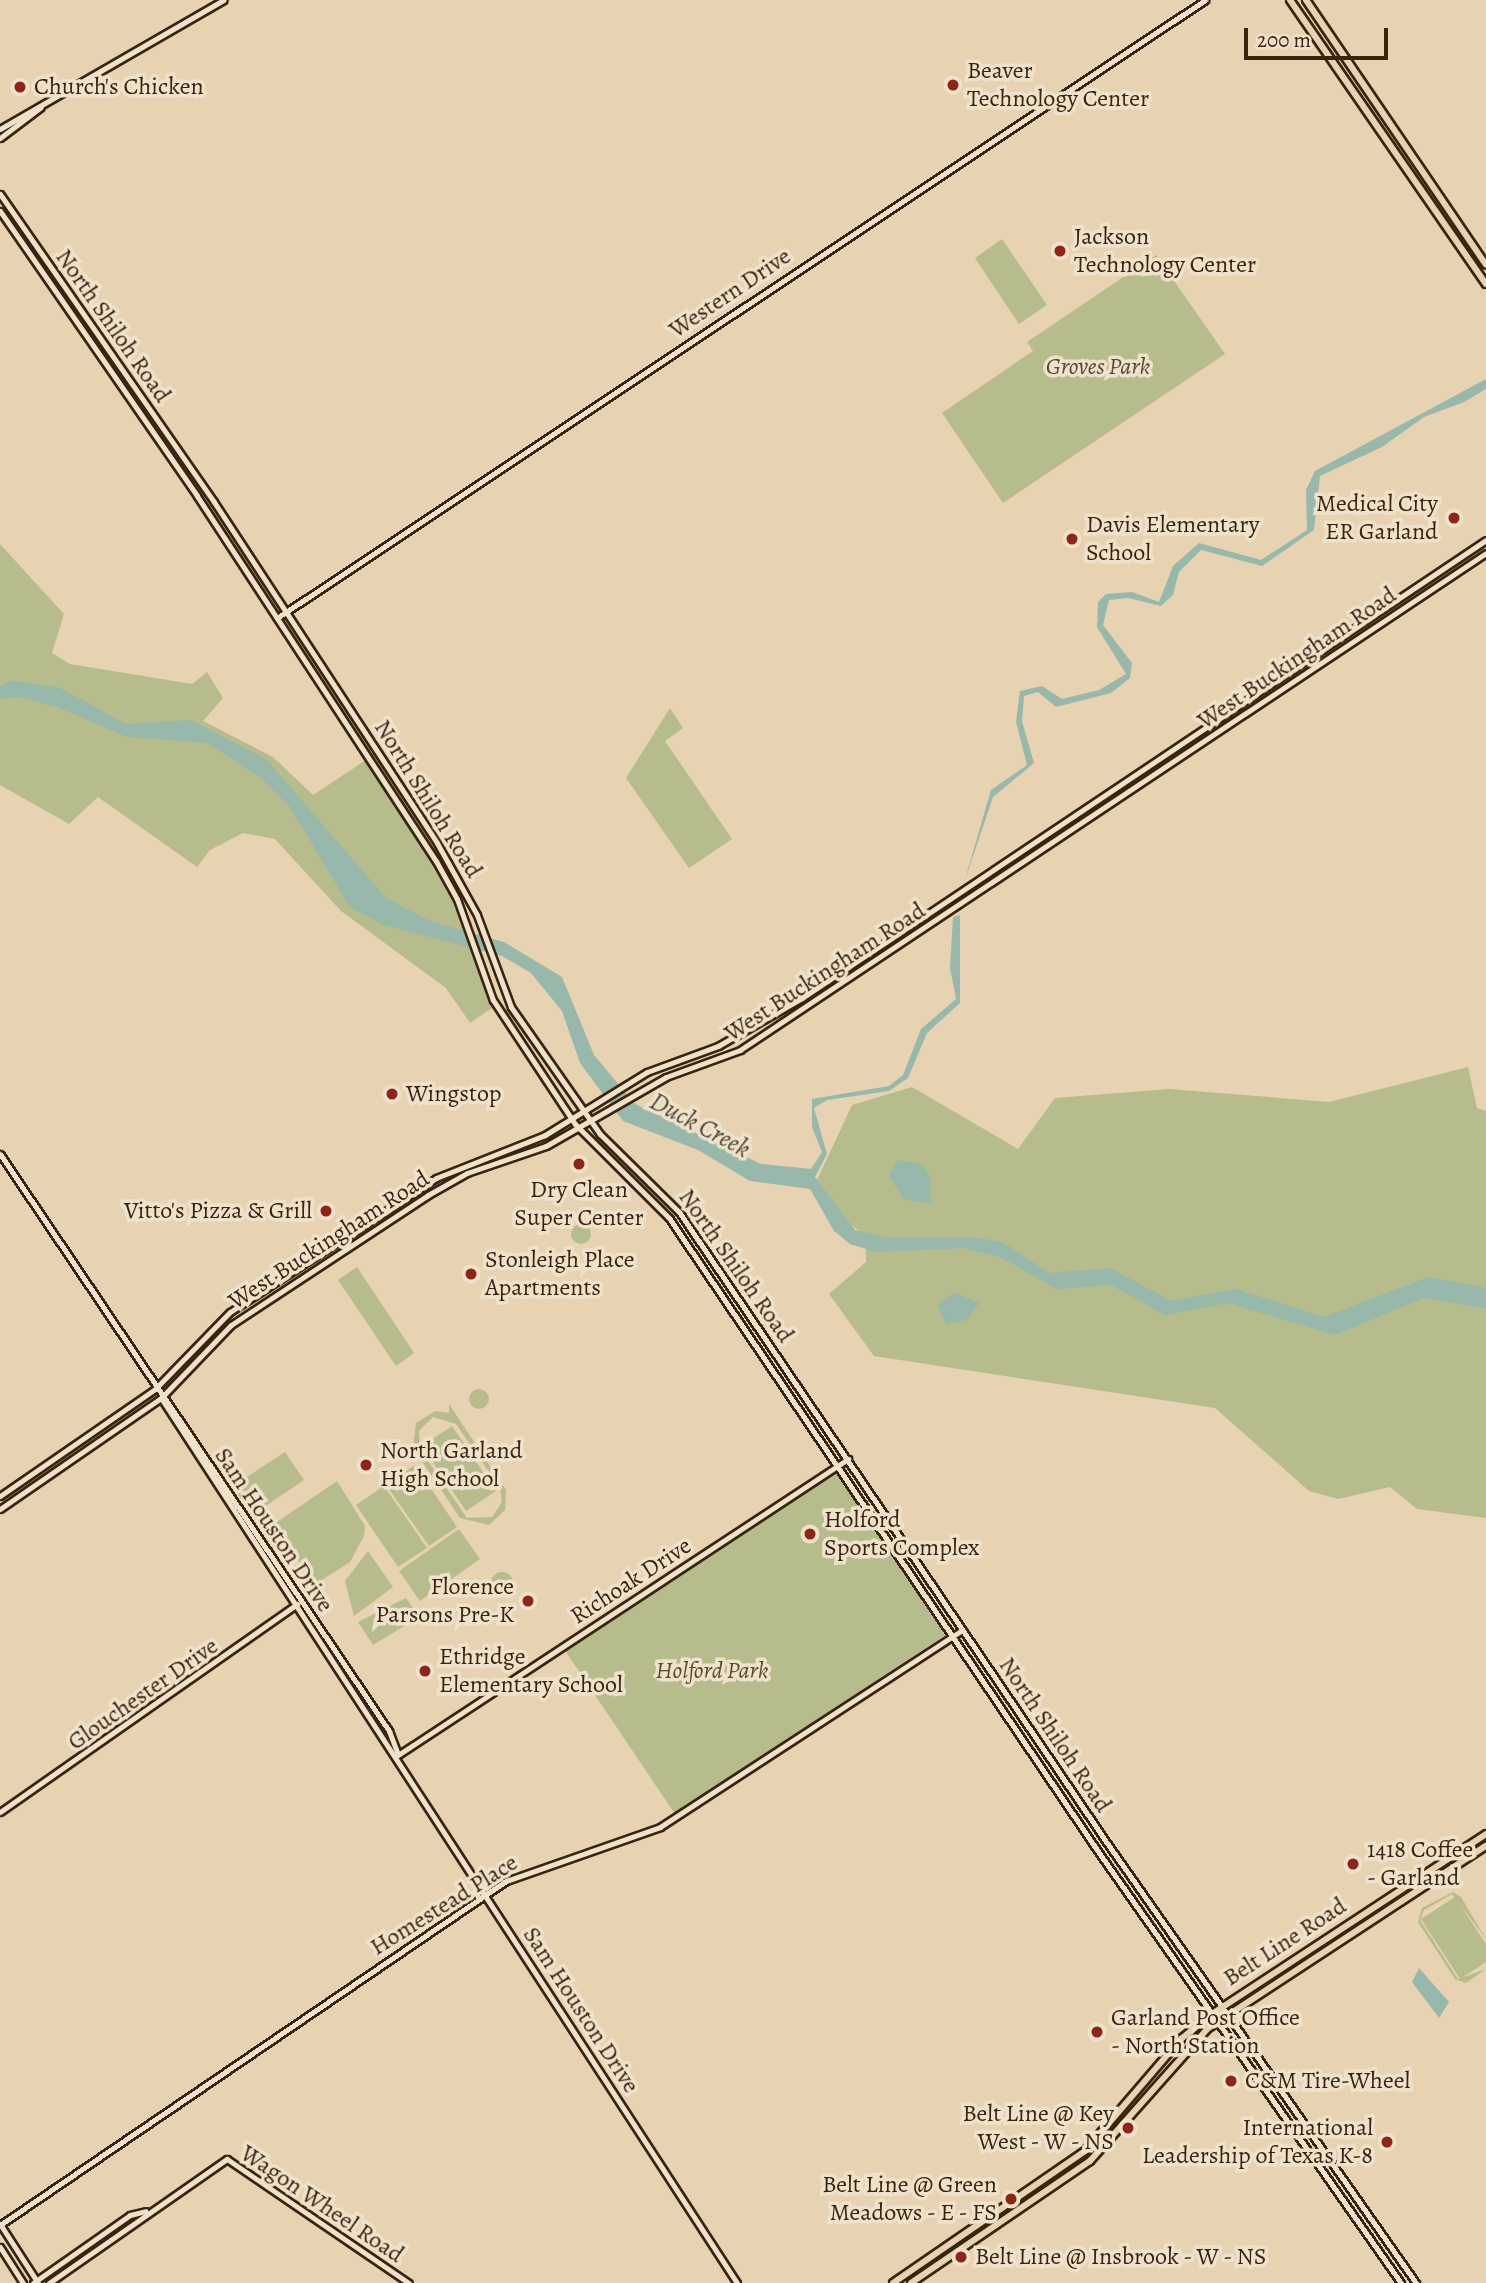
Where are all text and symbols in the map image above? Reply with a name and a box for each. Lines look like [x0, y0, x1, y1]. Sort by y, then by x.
scale bar [1248, 14, 1392, 58]
text: 200 m [1257, 26, 1311, 54]
place label: Beaver Technology Center [967, 57, 1149, 113]
place label: Church's Chicken [34, 73, 204, 101]
marker: Beaver Technology Center [945, 77, 961, 93]
marker: Church's Chicken [12, 79, 28, 95]
place label: Jackson Technology Center [1074, 223, 1256, 279]
street label: Western Drive [664, 242, 796, 344]
marker: Jackson Technology Center [1052, 243, 1068, 259]
street label: North Shiloh Road [49, 244, 177, 408]
park label: Groves Park [1046, 353, 1150, 381]
place label: Medical City ER Garland [1316, 490, 1438, 546]
marker: Medical City ER Garland [1444, 508, 1464, 528]
place label: Davis Elementary School [1086, 511, 1259, 567]
marker: Davis Elementary School [1064, 531, 1080, 547]
street label: West Buckingham Road [1192, 581, 1402, 735]
street label: North Shiloh Road [368, 715, 488, 883]
street label: West Buckingham Road [719, 896, 931, 1048]
place label: Wingstop [406, 1080, 502, 1108]
marker: Wingstop [384, 1086, 400, 1102]
water label: Duck Creek [644, 1086, 756, 1164]
marker: Dry Clean Super Center [571, 1156, 587, 1172]
street label: West Buckingham Road [223, 1164, 435, 1316]
place label: Dry Clean Super Center [514, 1176, 644, 1232]
street label: North Shiloh Road [672, 1184, 800, 1348]
place label: Vitto's Pizza & Grill [124, 1197, 312, 1225]
marker: Vitto's Pizza & Grill [318, 1203, 334, 1219]
place label: Stonleigh Place Apartments [485, 1246, 635, 1302]
marker: Stonleigh Place Apartments [463, 1266, 479, 1282]
place label: North Garland High School [380, 1437, 523, 1493]
street label: Sam Houston Drive [208, 1442, 340, 1618]
marker: North Garland High School [358, 1457, 374, 1473]
place label: Holford Sports Complex [824, 1506, 980, 1562]
marker: Holford Sports Complex [802, 1526, 818, 1542]
street label: Richoak Drive [565, 1531, 697, 1631]
place label: Florence Parsons Pre-K [376, 1573, 514, 1629]
marker: Florence Parsons Pre-K [520, 1593, 536, 1609]
street label: Glouchester Drive [62, 1632, 224, 1756]
place label: Ethridge Elementary School [439, 1643, 623, 1699]
street label: North Shiloh Road [993, 1652, 1117, 1818]
park label: Holford Park [656, 1657, 768, 1685]
marker: Ethridge Elementary School [417, 1663, 433, 1679]
place label: 1418 Coffee - Garland [1367, 1836, 1473, 1892]
street label: Homestead Place [365, 1848, 523, 1962]
marker: 1418 Coffee - Garland [1345, 1856, 1361, 1872]
street label: Belt Line Road [1218, 1892, 1352, 1992]
street label: Sam Houston Drive [517, 1922, 645, 2098]
place label: Garland Post Office - North Station [1111, 2004, 1300, 2060]
marker: Garland Post Office - North Station [1089, 2024, 1105, 2040]
place label: C&M Tire-Wheel [1245, 2067, 1410, 2095]
marker: C&M Tire-Wheel [1223, 2073, 1239, 2089]
place label: Belt Line @ Key West - W - NS [963, 2100, 1114, 2156]
place label: International Leadership of Texas K-8 [1142, 2114, 1373, 2170]
marker: Belt Line @ Key West - W - NS [1120, 2120, 1136, 2136]
marker: International Leadership of Texas K-8 [1379, 2134, 1395, 2150]
street label: Wagon Wheel Road [235, 2139, 409, 2269]
place label: Belt Line @ Green Meadows - E - FS [822, 2171, 997, 2227]
marker: Belt Line @ Green Meadows - E - FS [1003, 2191, 1019, 2207]
place label: Belt Line @ Insbrook - W - NS [975, 2243, 1268, 2271]
marker: Belt Line @ Insbrook - W - NS [953, 2249, 969, 2265]

